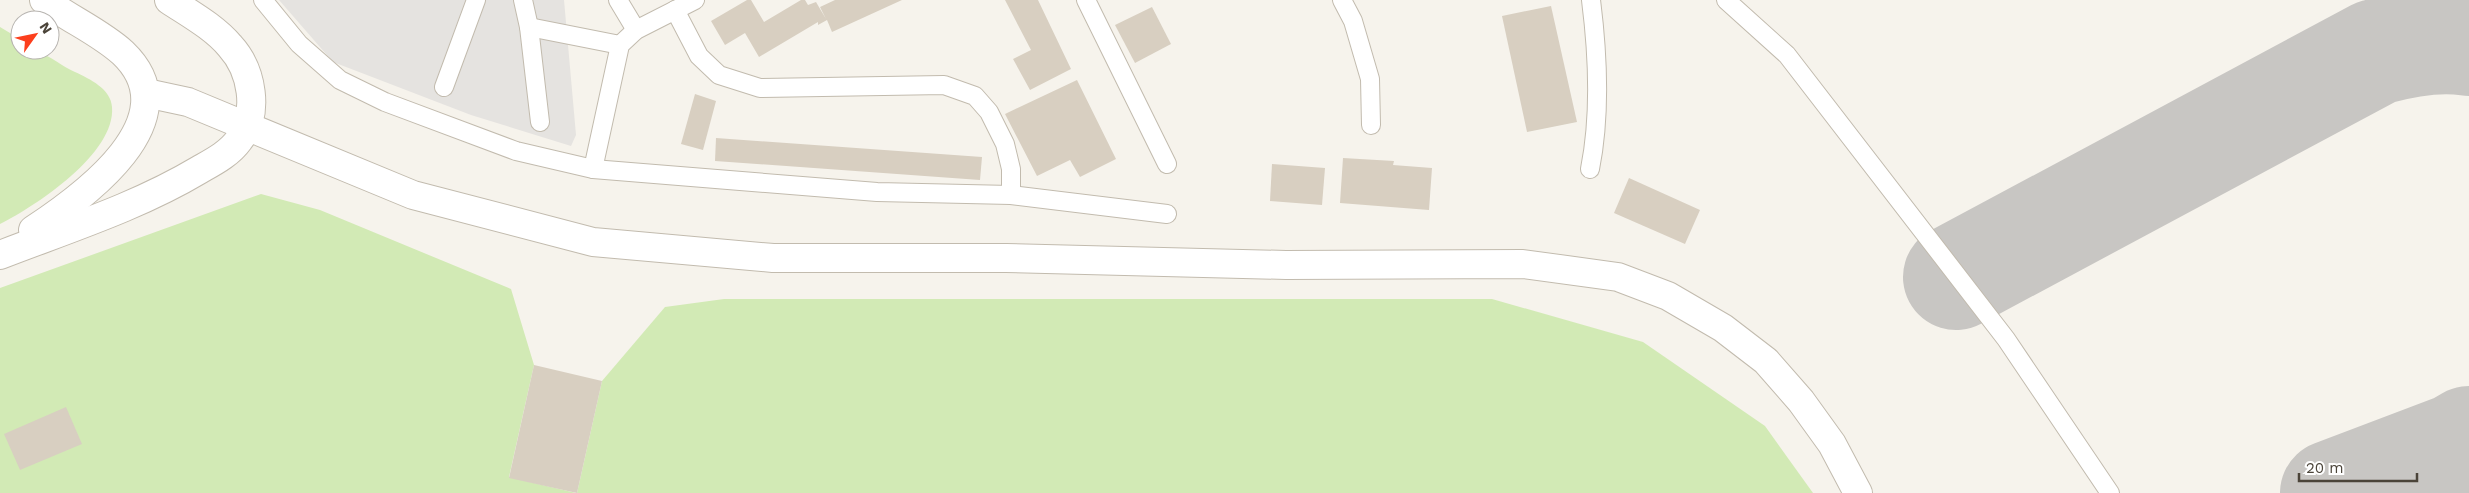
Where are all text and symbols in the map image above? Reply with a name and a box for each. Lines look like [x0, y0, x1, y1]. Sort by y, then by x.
north arrow [10, 10, 60, 60]
text: N [36, 19, 55, 37]
scale bar [2299, 450, 2416, 482]
text: 20 m [2306, 459, 2344, 477]

